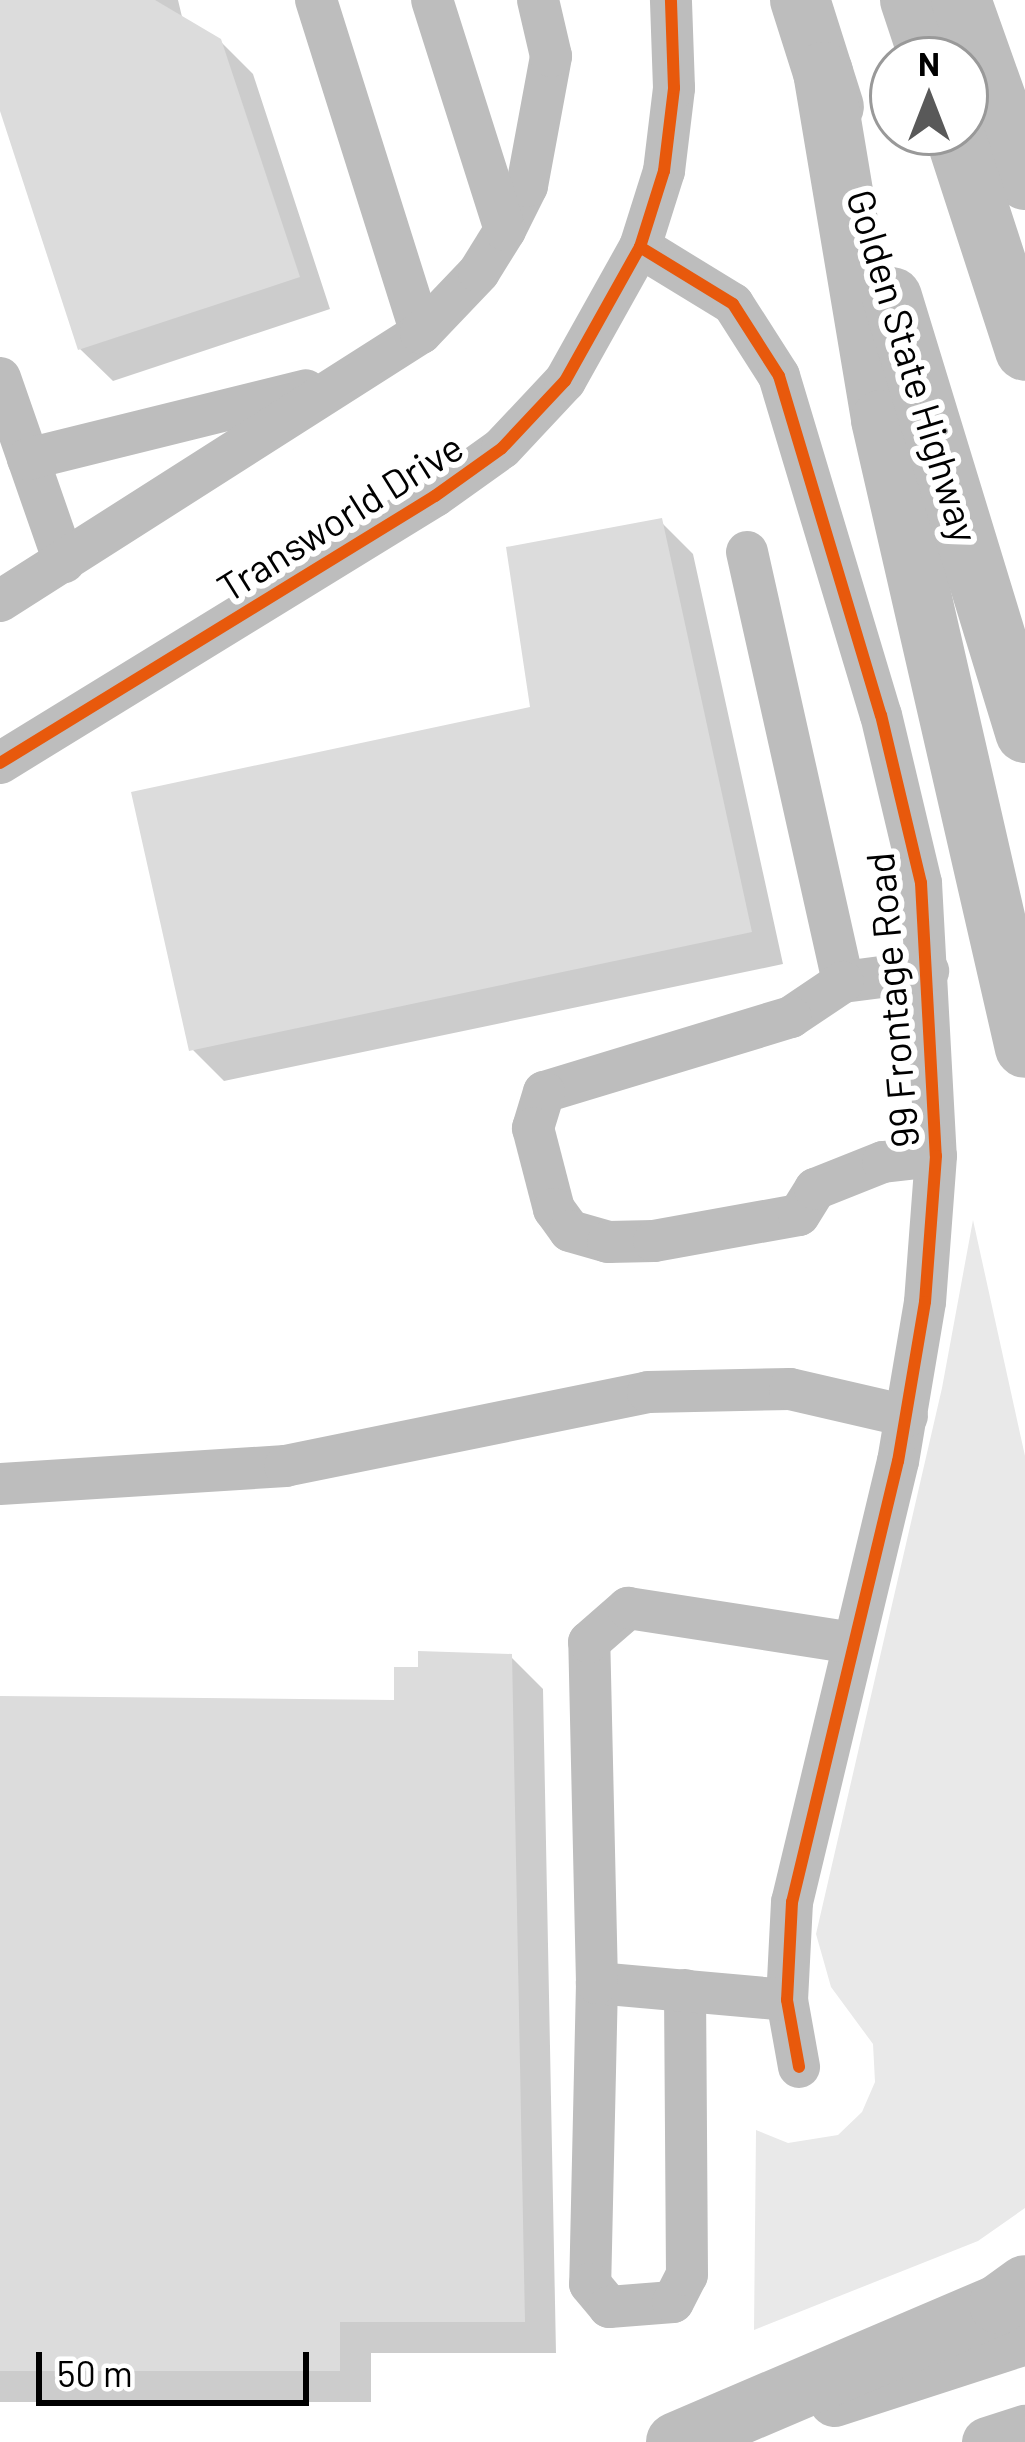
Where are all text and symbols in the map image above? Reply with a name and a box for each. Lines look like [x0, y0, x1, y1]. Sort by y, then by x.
north arrow [869, 36, 989, 156]
text: N [918, 43, 940, 83]
street label: Golden State Highway [837, 184, 989, 548]
street label: Transworld Drive [209, 423, 471, 611]
street label: 99 Frontage Road [856, 850, 928, 1150]
scale bar [42, 2328, 315, 2402]
text: 50 m [57, 2351, 133, 2394]

